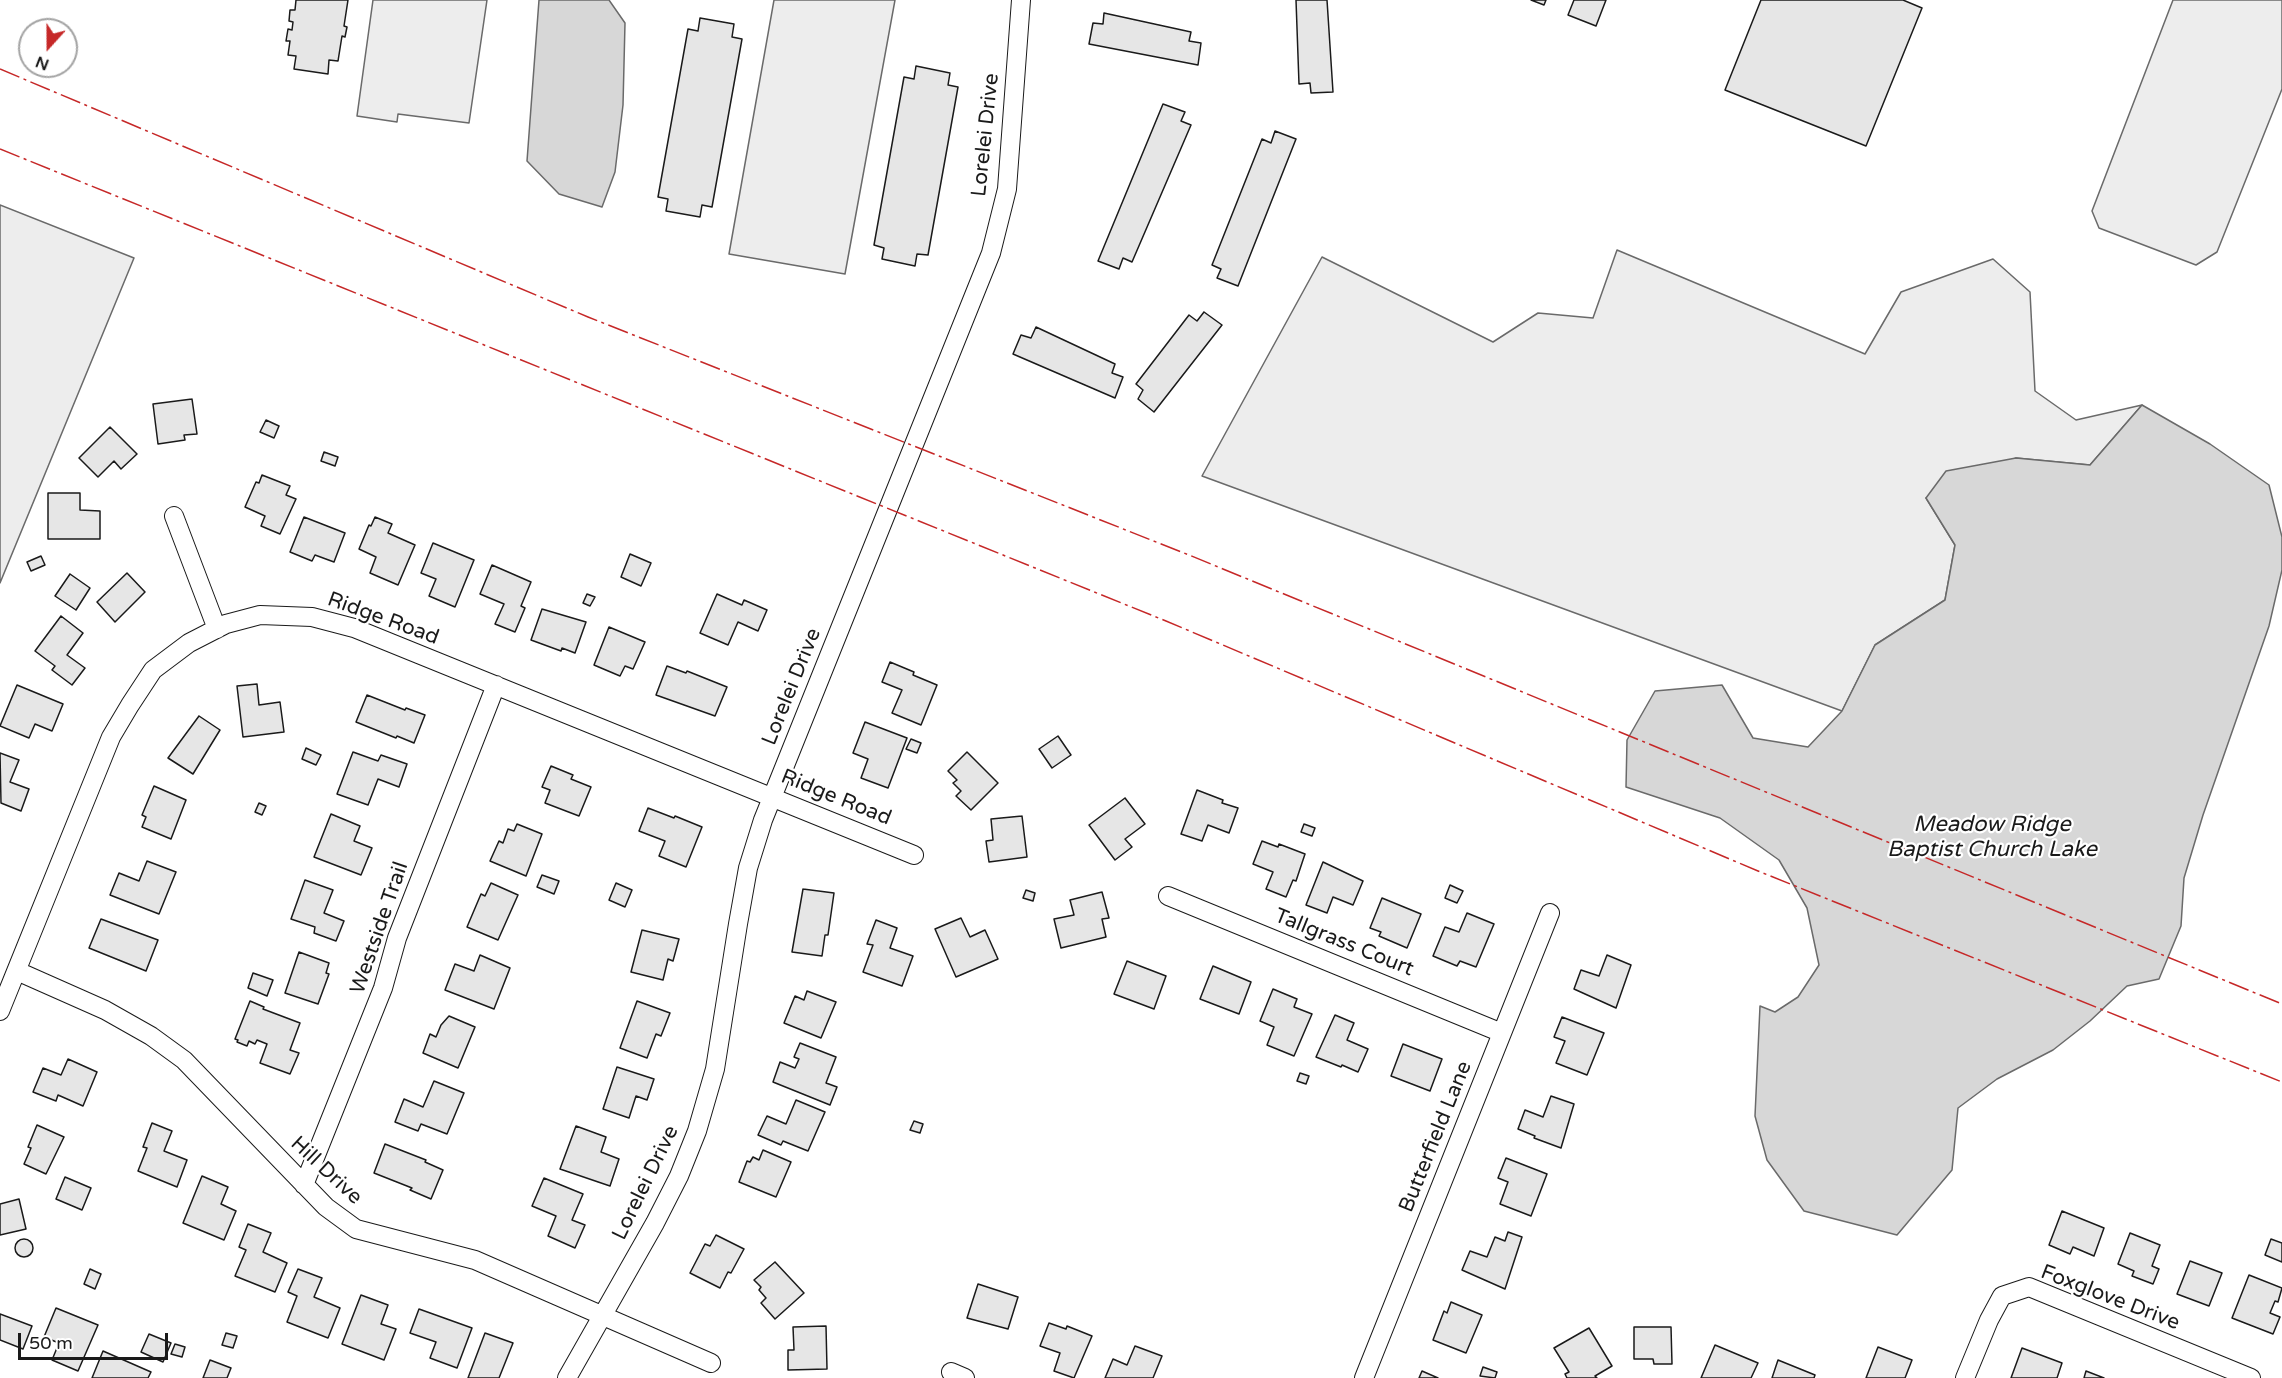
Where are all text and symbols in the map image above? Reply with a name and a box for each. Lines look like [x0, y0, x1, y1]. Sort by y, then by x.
north arrow [18, 18, 78, 78]
text: N [33, 51, 52, 75]
street label: Lorelei Drive [967, 72, 1005, 198]
street label: Ridge Road [324, 587, 442, 651]
street label: Lorelei Drive [757, 625, 827, 749]
street label: Ridge Road [777, 764, 895, 832]
water label: Meadow Ridge Baptist Church Lake [1887, 812, 2097, 864]
street label: Westside Trail [346, 859, 414, 997]
street label: Tallgrass Court [1271, 904, 1417, 982]
street label: Butterfield Lane [1394, 1058, 1478, 1216]
street label: Lorelei Drive [607, 1122, 685, 1244]
street label: Hill Drive [285, 1132, 367, 1210]
street label: Foxglove Drive [2037, 1260, 2183, 1336]
scale bar [21, 1321, 171, 1359]
text: 50 m [29, 1332, 73, 1354]

